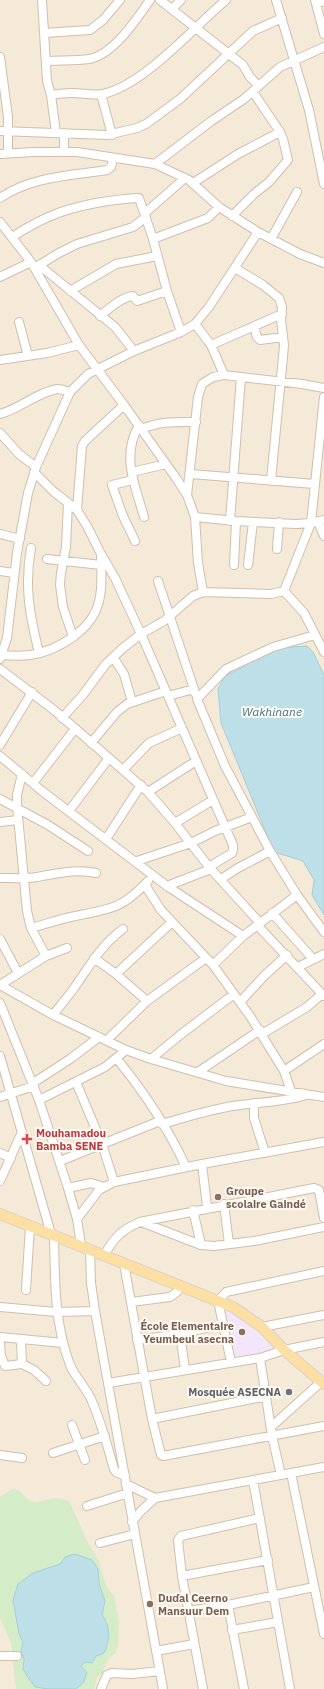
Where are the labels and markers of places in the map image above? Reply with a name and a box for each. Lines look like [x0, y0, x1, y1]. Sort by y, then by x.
place label: Mouhamadou Bamba SENE [36, 1126, 106, 1153]
marker: Mouhamadou Bamba SENE [21, 1133, 33, 1145]
place label: Groupe scolaire Gaindé [226, 1184, 306, 1211]
marker: Groupe scolaire Gaindé [213, 1192, 223, 1202]
place label: École Elementaire Yeumbeul asecna [141, 1318, 234, 1346]
marker: École Elementaire Yeumbeul asecna [237, 1327, 247, 1337]
place label: Mosquée ASECNA [188, 1385, 281, 1399]
marker: Mosquée ASECNA [284, 1387, 294, 1397]
place label: Duɗal Ceerno Mansuur Dem [158, 1591, 229, 1618]
marker: Duɗal Ceerno Mansuur Dem [145, 1599, 155, 1609]

